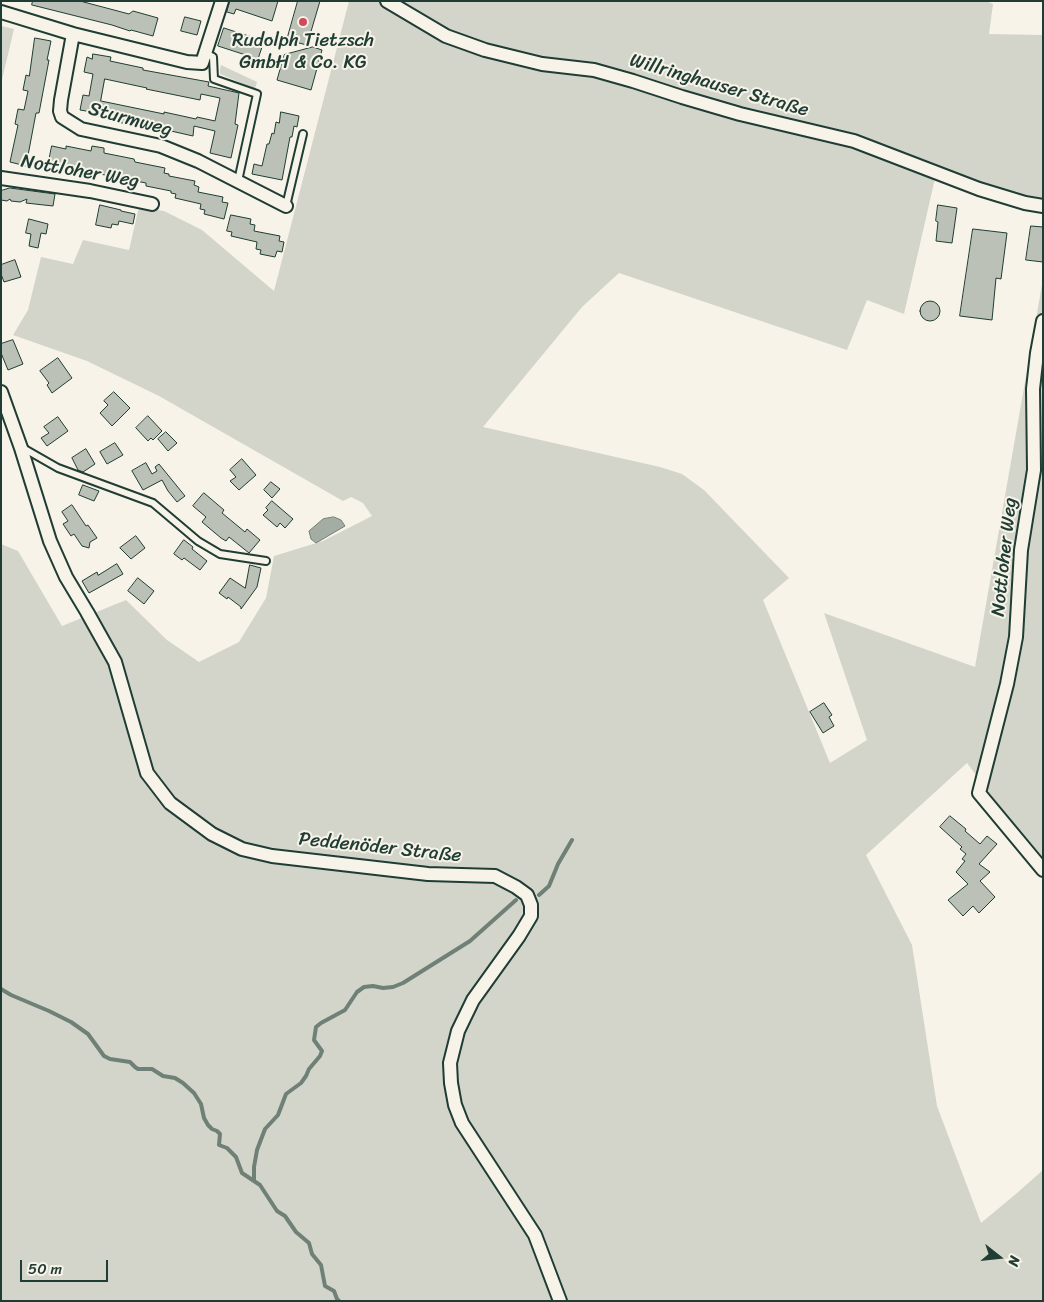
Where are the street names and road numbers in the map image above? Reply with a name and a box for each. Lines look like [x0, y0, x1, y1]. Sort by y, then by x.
street label: Willringhauser Straße [627, 50, 811, 122]
street label: Sturmweg [86, 98, 174, 142]
street label: Nottloher Weg [19, 150, 141, 194]
street label: Nottloher Weg [987, 496, 1023, 618]
street label: Peddenöder Straße [298, 828, 462, 868]

